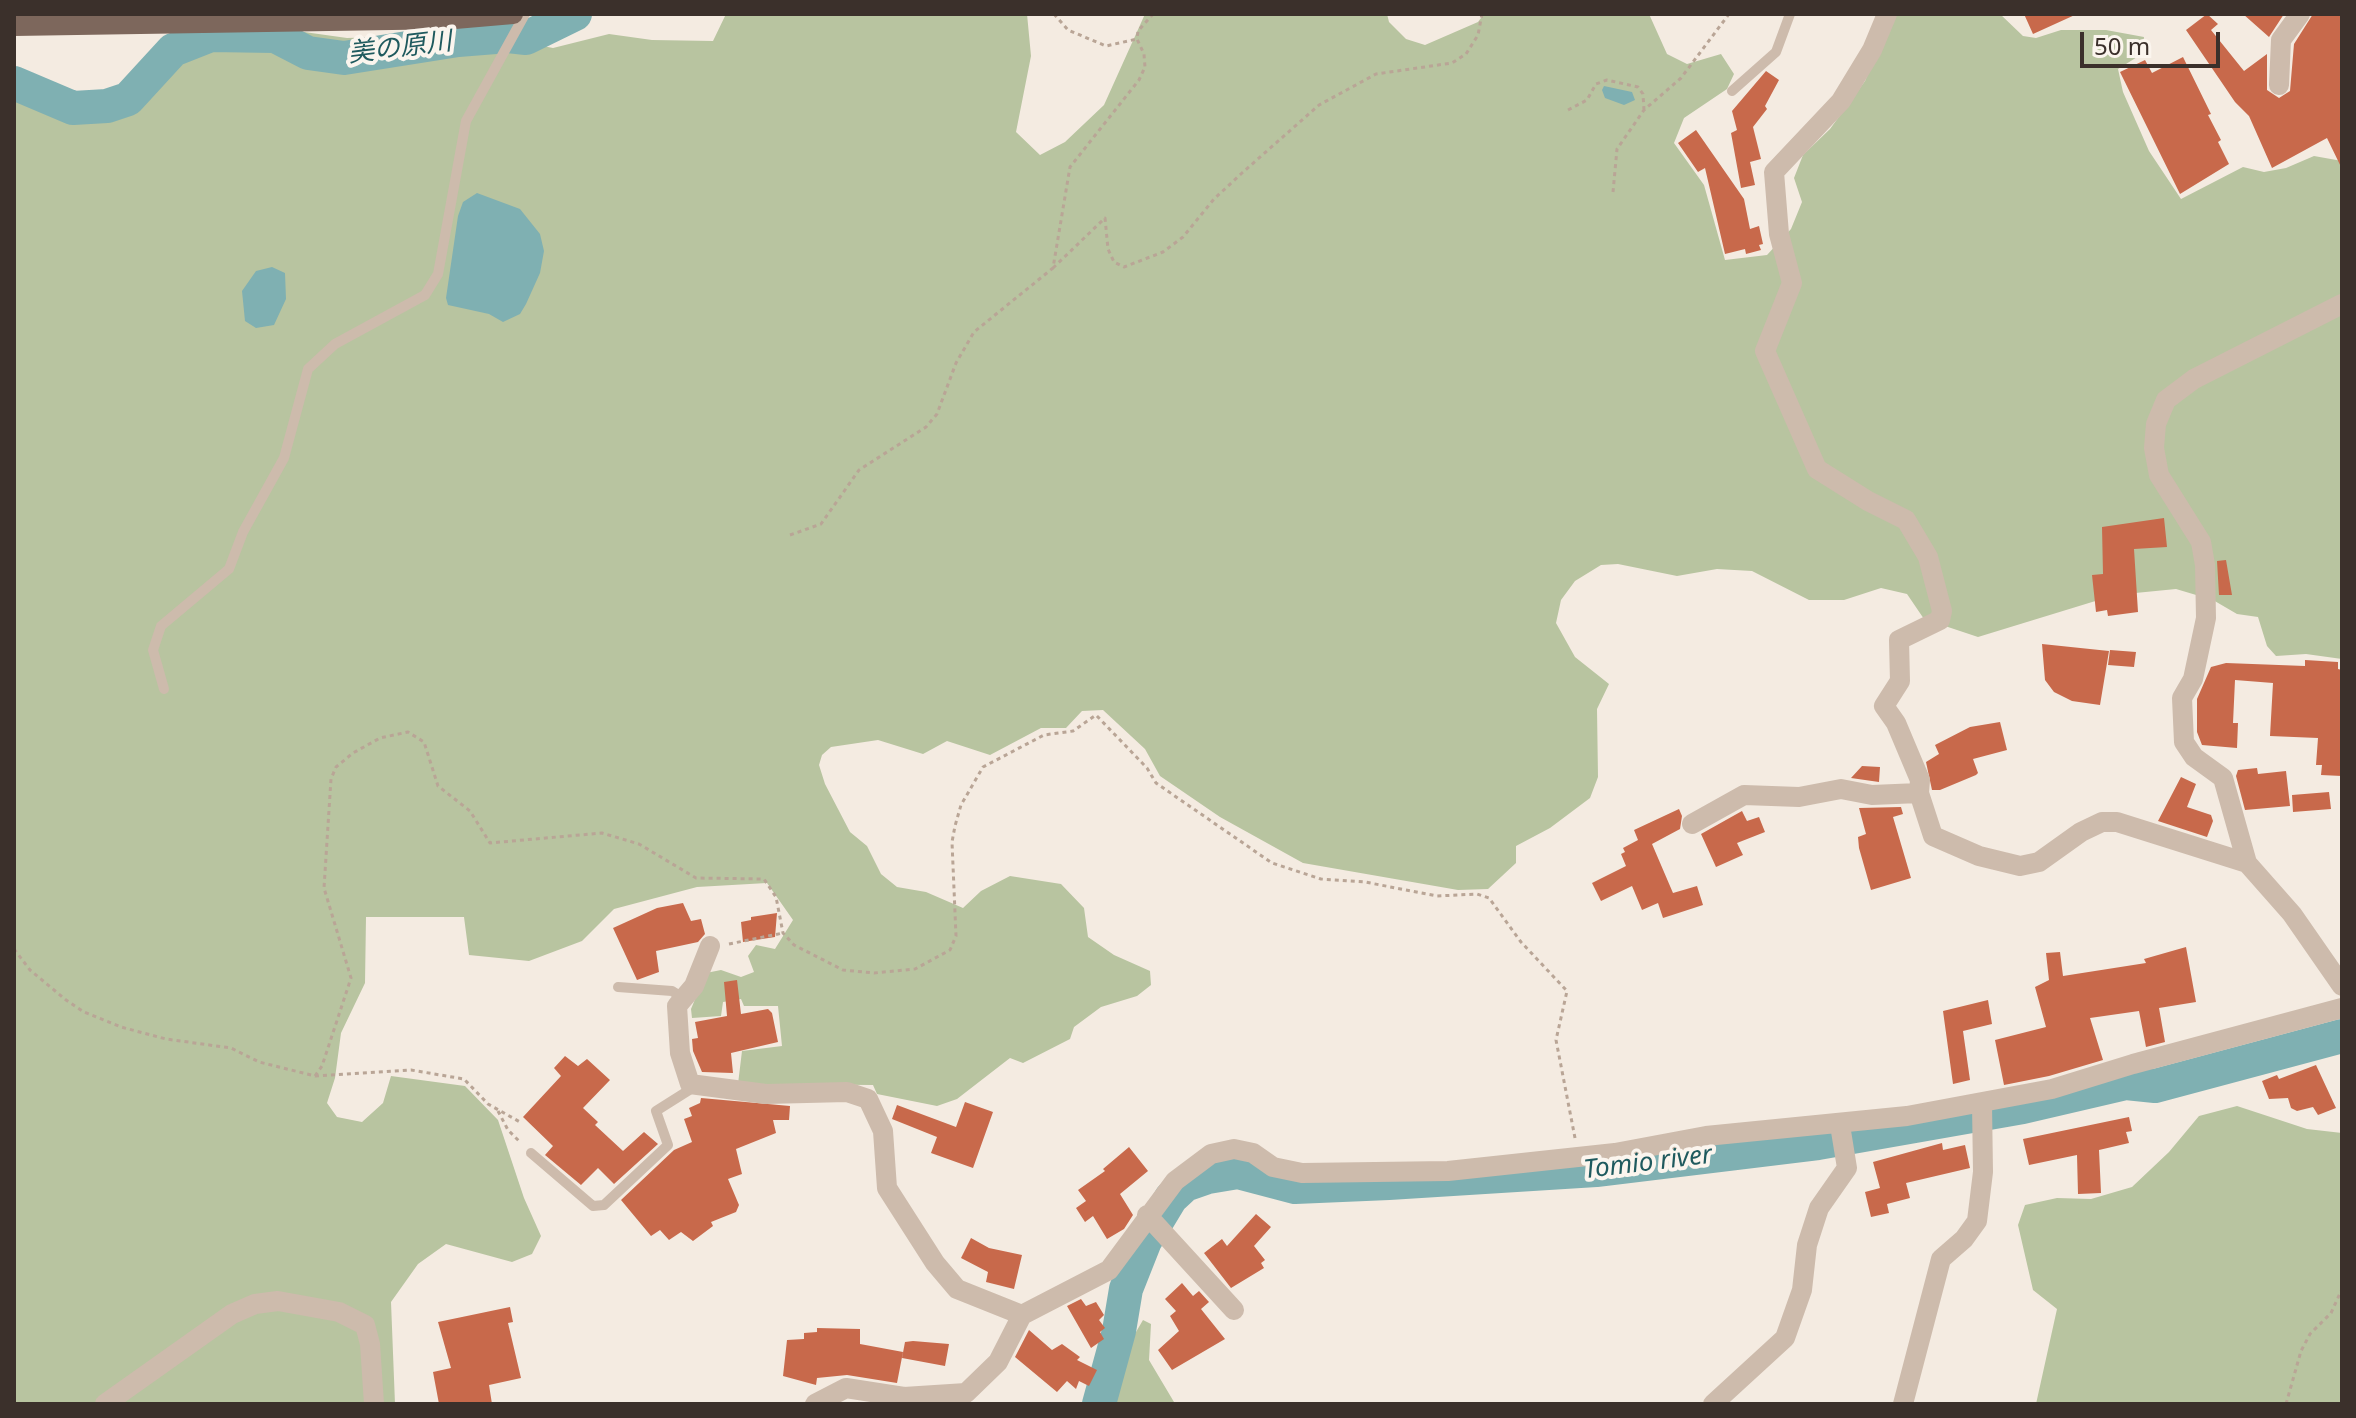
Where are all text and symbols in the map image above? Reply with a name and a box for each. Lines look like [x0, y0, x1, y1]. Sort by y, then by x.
scale bar [2084, 16, 2224, 66]
water label: 美の原川 [346, 26, 454, 70]
text: 50 m [2094, 29, 2150, 62]
water label: Tomio river [1582, 1140, 1714, 1186]

